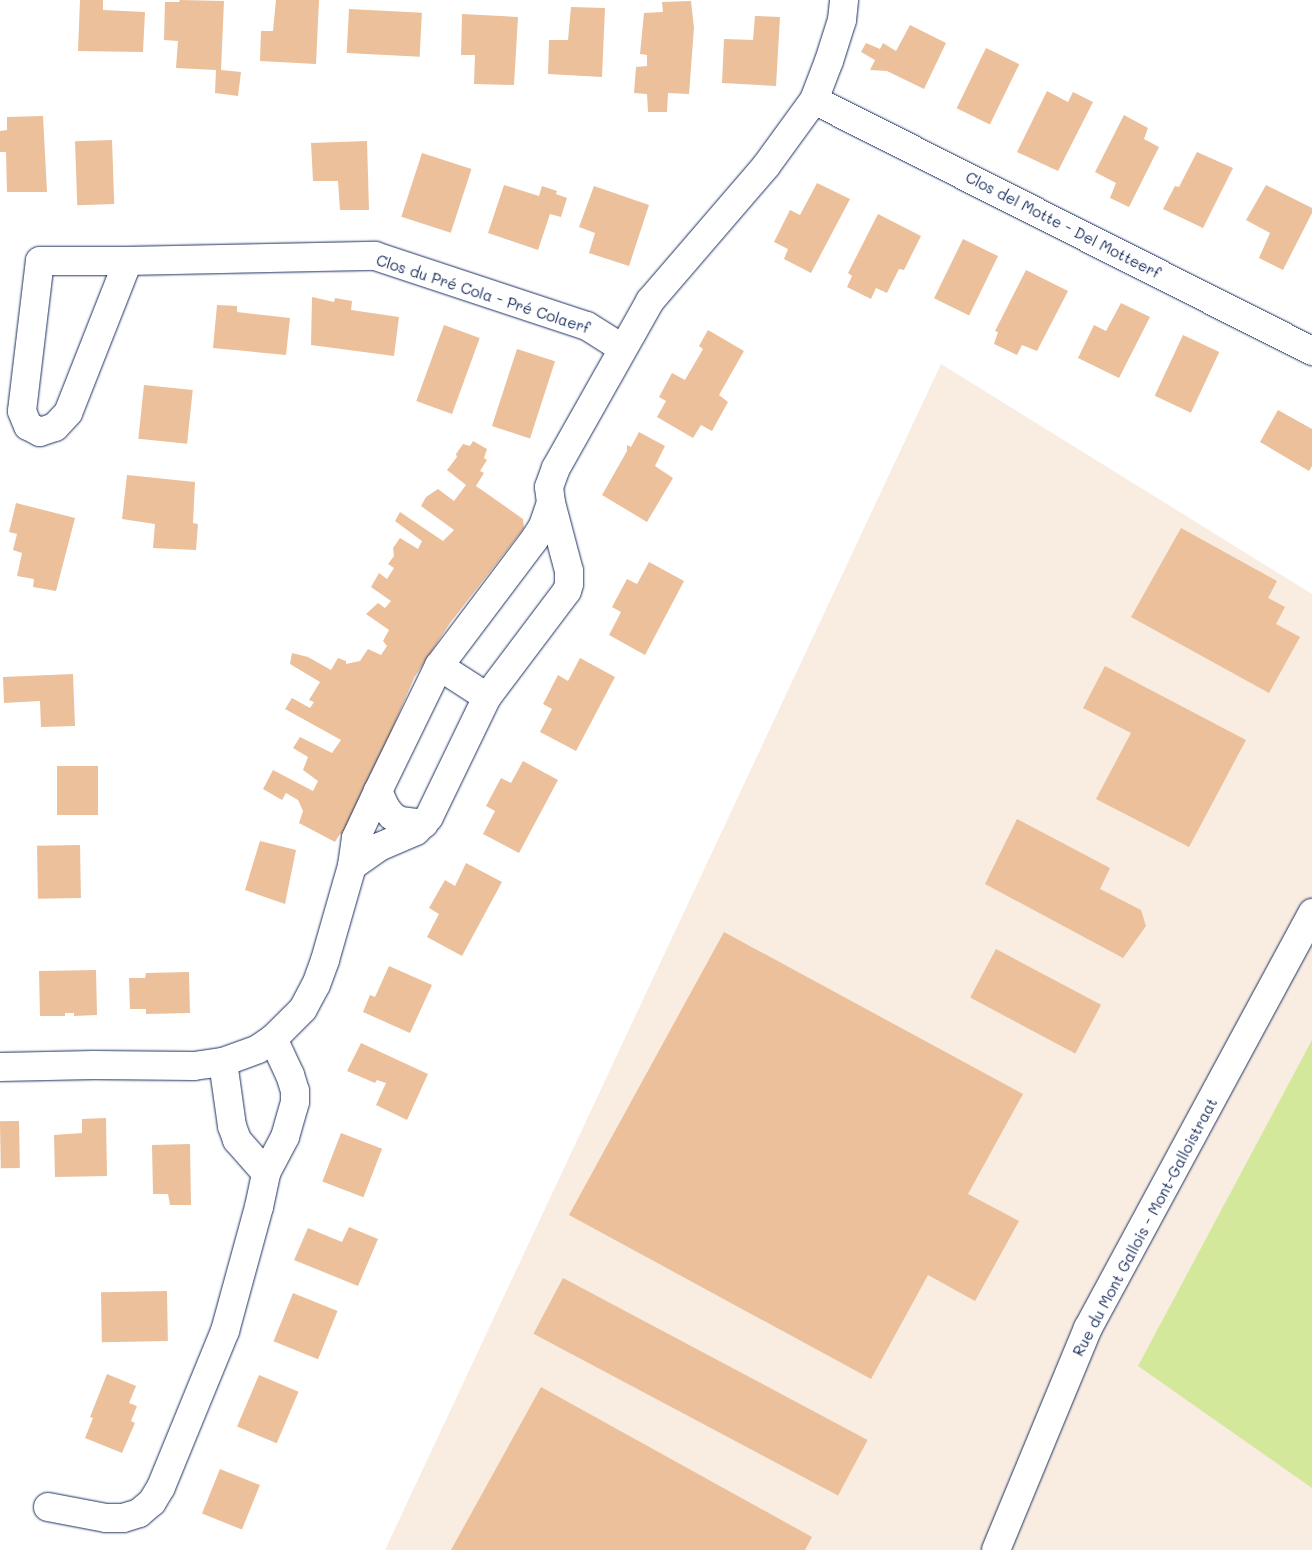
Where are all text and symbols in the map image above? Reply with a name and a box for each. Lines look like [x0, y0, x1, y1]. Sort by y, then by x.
street label: Clos del Motte - Del Motteerf [963, 168, 1163, 282]
street label: Clos du Pré Cola - Pré Colaerf [374, 251, 592, 337]
street label: Rue du Mont Gallois - Mont-Galloistraat [1069, 1095, 1221, 1359]

